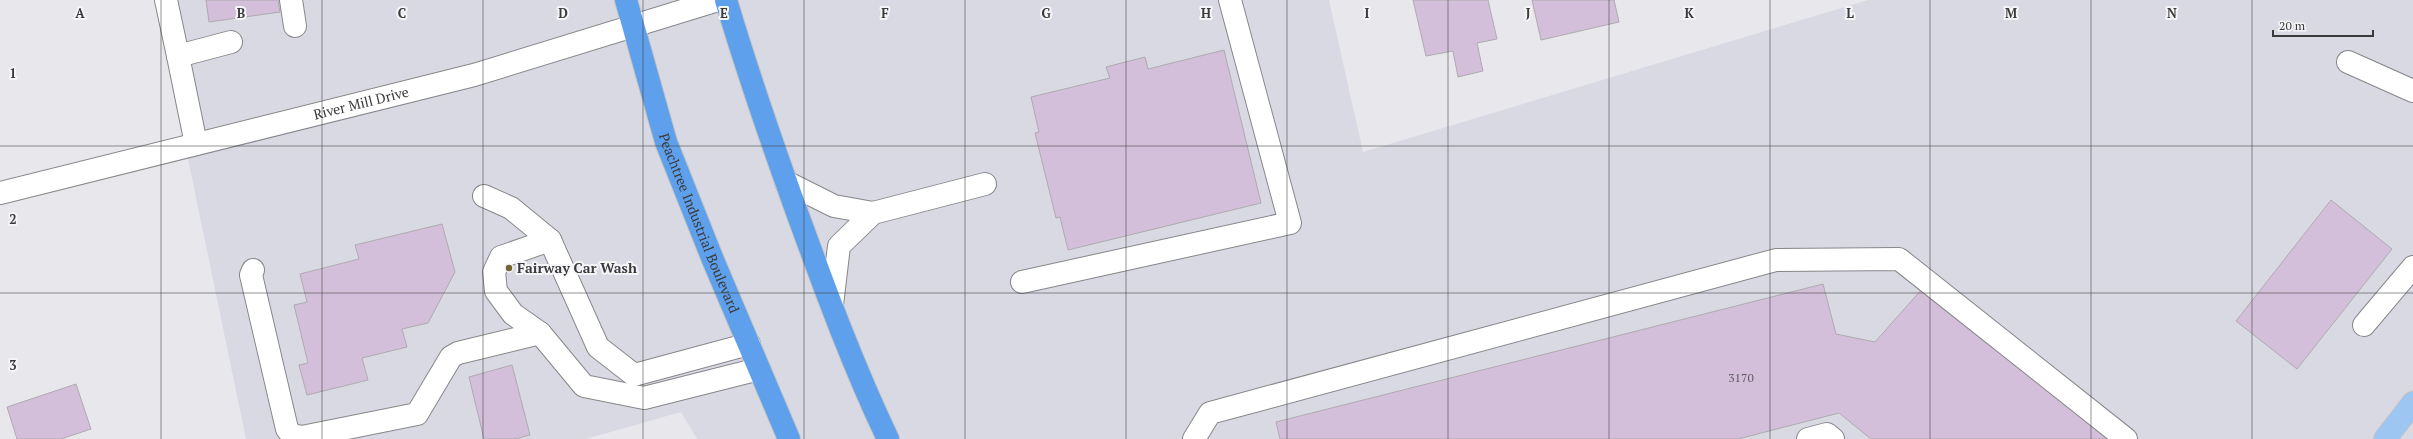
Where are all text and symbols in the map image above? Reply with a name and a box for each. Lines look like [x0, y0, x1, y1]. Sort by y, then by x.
text: A [75, 4, 85, 22]
text: B [237, 4, 245, 22]
text: C [398, 4, 406, 22]
text: D [558, 4, 568, 22]
text: E [720, 4, 728, 22]
text: F [881, 4, 889, 22]
text: G [1041, 4, 1051, 22]
text: H [1201, 4, 1211, 22]
text: I [1365, 4, 1370, 22]
text: J [1526, 4, 1531, 22]
text: K [1684, 4, 1694, 22]
text: L [1846, 4, 1854, 22]
text: M [2005, 4, 2017, 22]
text: N [2167, 4, 2177, 22]
scale bar [2273, 12, 2373, 38]
text: 20 m [2279, 18, 2306, 33]
text: 1 [9, 64, 17, 82]
street label: River Mill Drive [311, 82, 410, 124]
street label: Peachtree Industrial Boulevard [655, 131, 744, 316]
text: 2 [9, 210, 17, 228]
place label: Fairway Car Wash [517, 258, 637, 277]
marker: Fairway Car Wash [504, 263, 514, 273]
text: 3 [9, 356, 17, 374]
house number: 3170 [1728, 370, 1754, 385]

